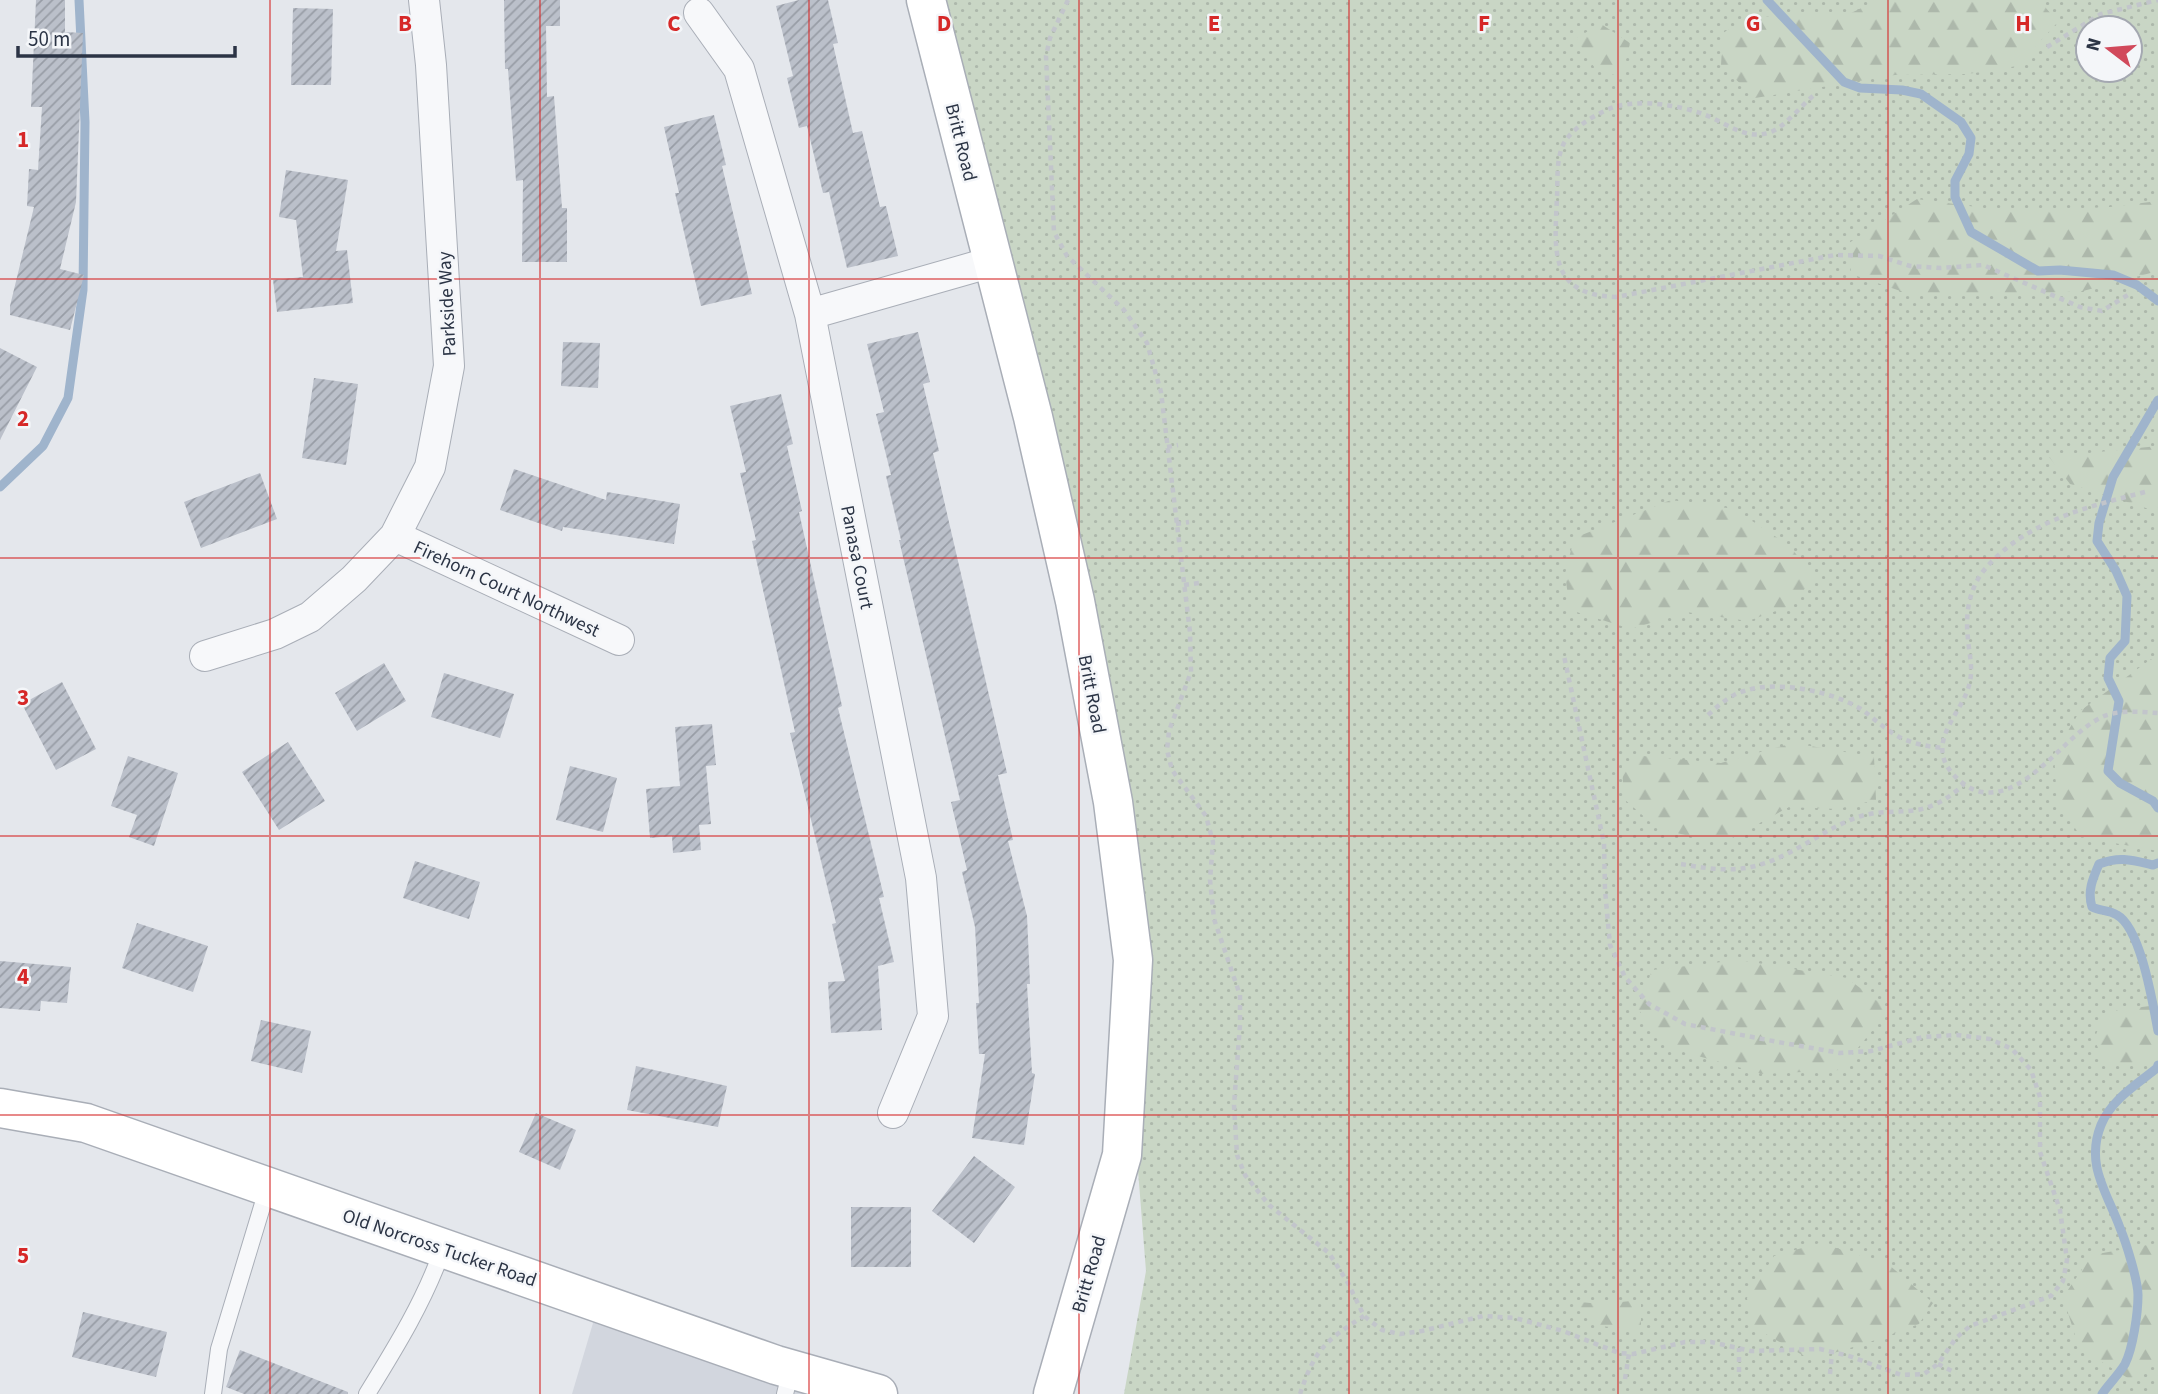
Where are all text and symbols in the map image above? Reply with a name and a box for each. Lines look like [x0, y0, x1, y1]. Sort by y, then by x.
text: B [398, 7, 412, 40]
text: C [667, 7, 681, 40]
text: D [937, 7, 951, 40]
text: E [1208, 7, 1220, 40]
text: F [1478, 7, 1490, 40]
text: G [1746, 7, 1760, 40]
text: H [2015, 7, 2031, 40]
scale bar [18, 14, 234, 58]
north arrow [2074, 14, 2144, 84]
text: 50 m [28, 24, 70, 54]
text: N [2079, 35, 2109, 55]
street label: Britt Road [938, 101, 983, 184]
text: 1 [17, 123, 29, 156]
street label: Parkside Way [431, 251, 464, 357]
text: 2 [17, 402, 29, 435]
street label: Panasa Court [833, 503, 880, 612]
street label: Firehorn Court Northwest [409, 534, 604, 645]
street label: Britt Road [1071, 653, 1112, 736]
text: 3 [17, 681, 29, 714]
text: 4 [17, 960, 29, 993]
street label: Old Norcross Tucker Road [339, 1202, 540, 1294]
street label: Britt Road [1066, 1232, 1113, 1316]
text: 5 [17, 1239, 29, 1272]

